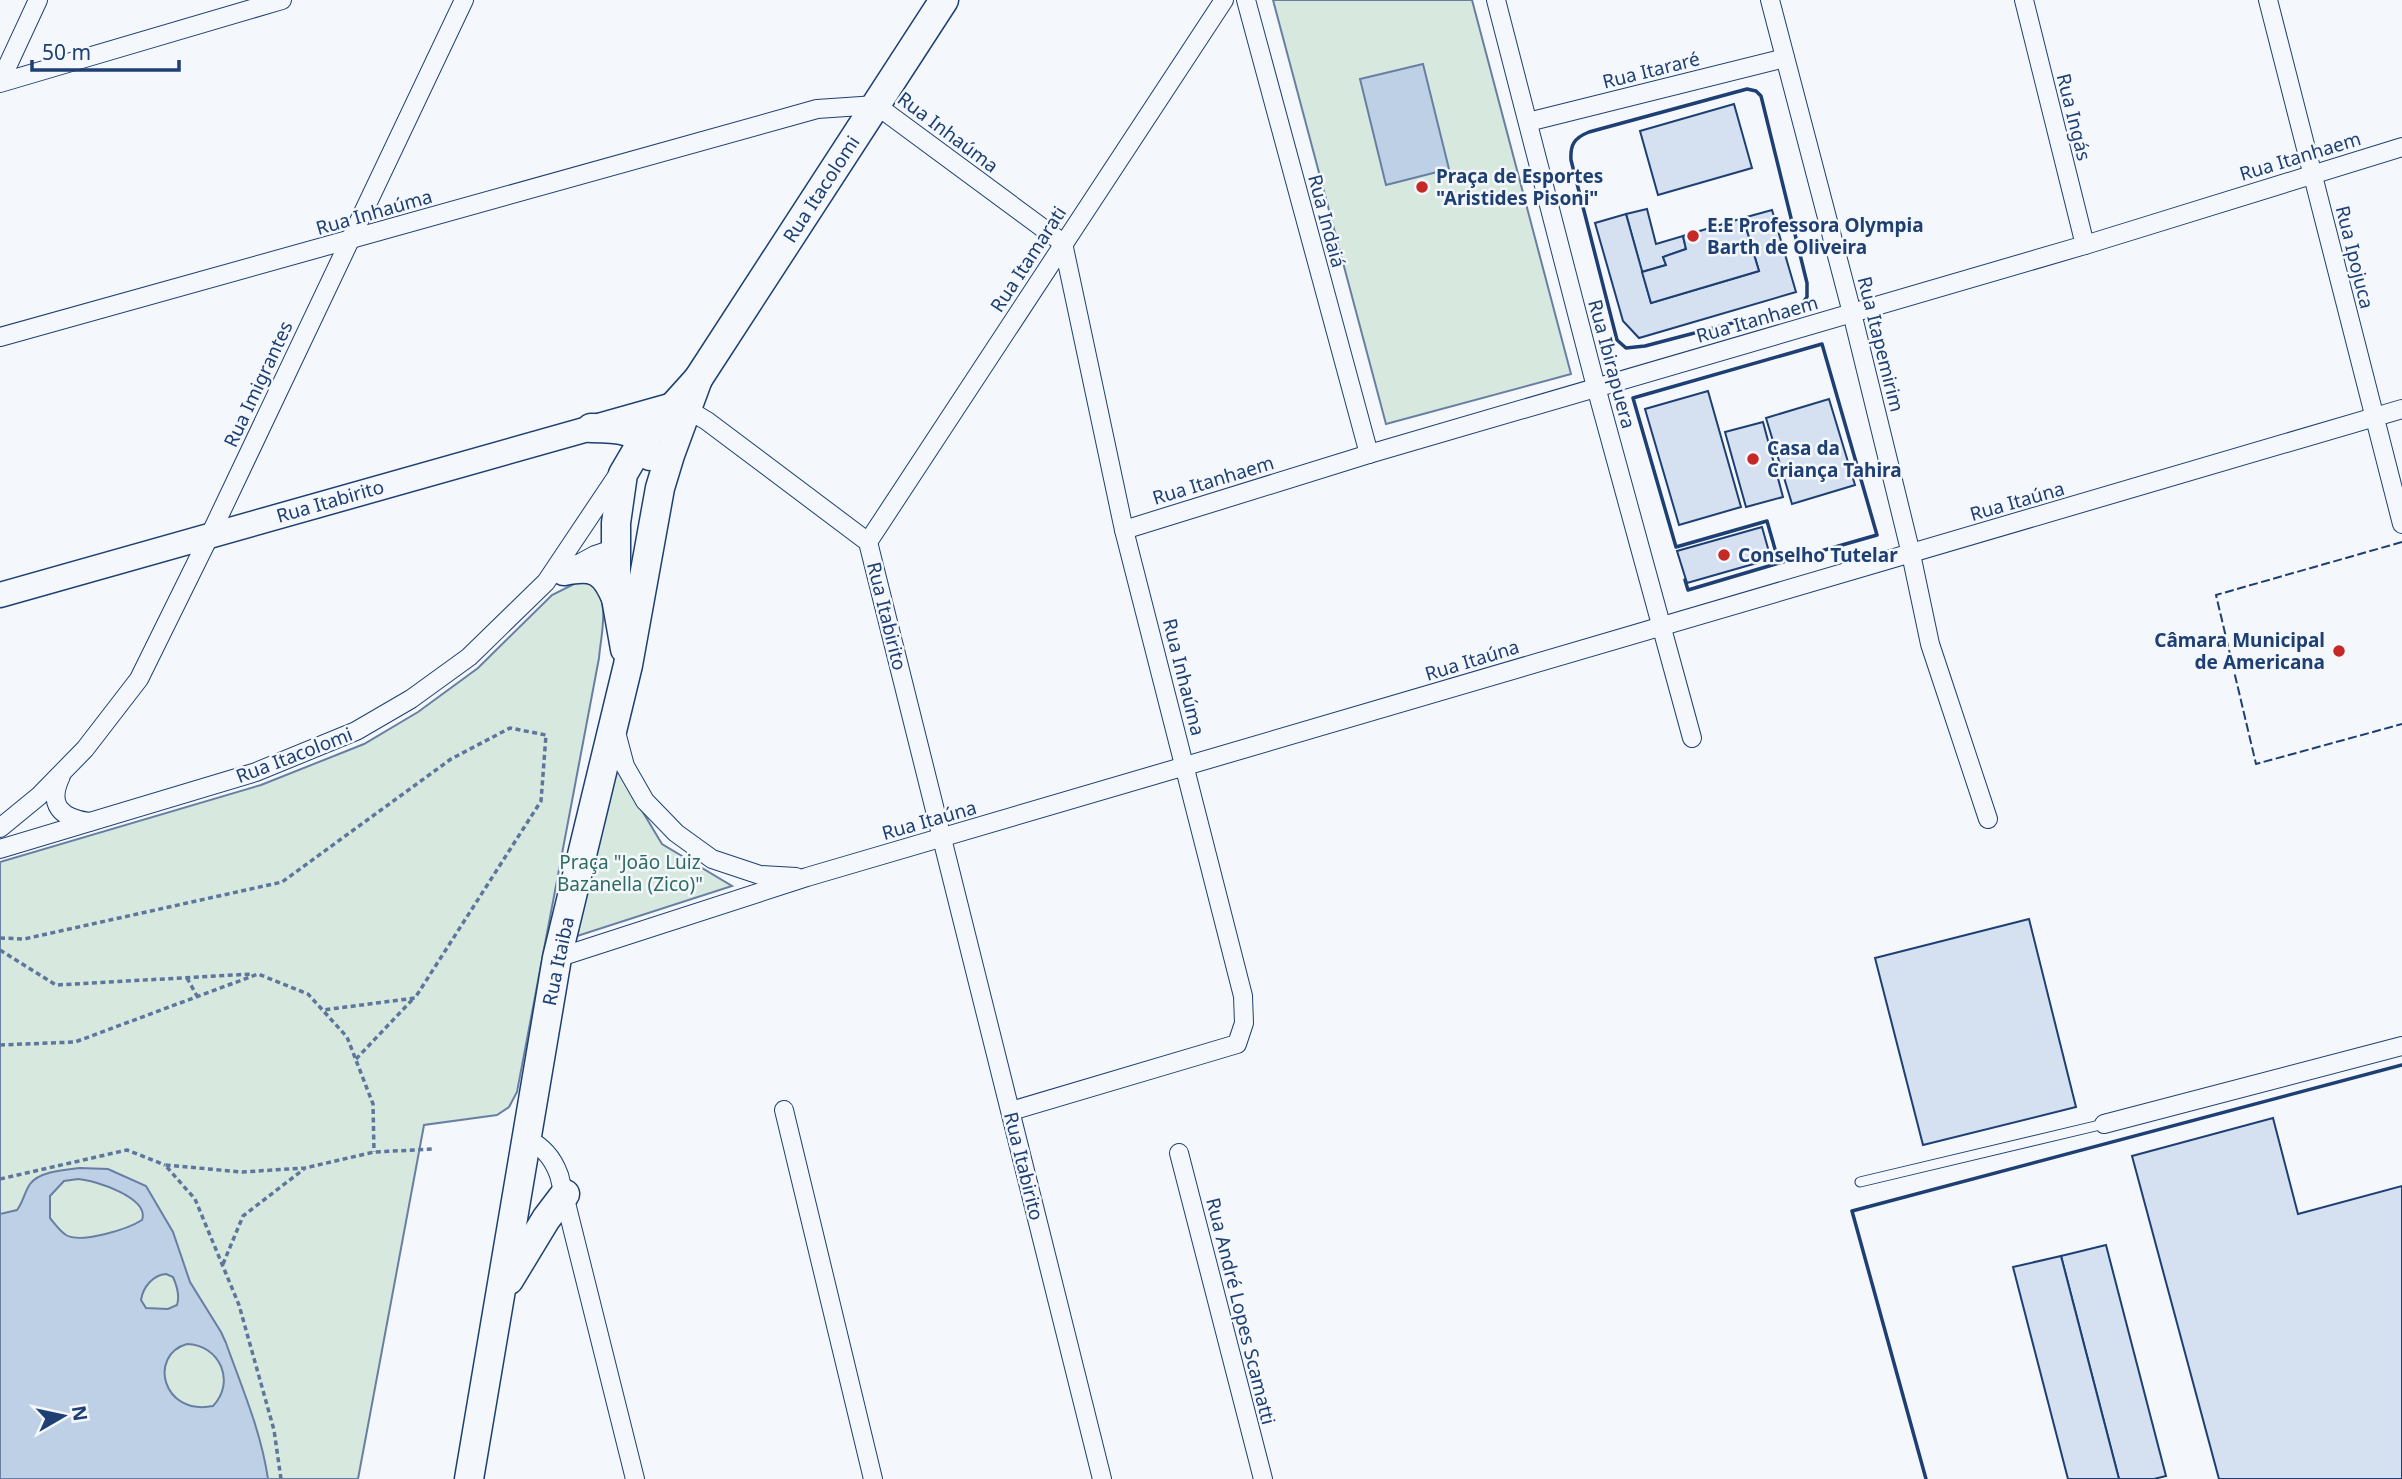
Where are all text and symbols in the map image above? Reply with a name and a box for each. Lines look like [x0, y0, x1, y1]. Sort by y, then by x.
scale bar [32, 28, 178, 72]
text: 50 m [42, 38, 91, 66]
street label: Rua Itararé [1600, 45, 1702, 95]
street label: Rua Ingás [2051, 71, 2097, 163]
street label: Rua Inhaúma [892, 86, 1004, 178]
street label: Rua Itanhaem [2236, 125, 2364, 187]
street label: Rua Itacolomi [777, 130, 865, 248]
place label: Praça de Esportes "Aristides Pisoni" [1436, 163, 1603, 211]
street label: Rua Indaiá [1302, 172, 1352, 270]
marker: Praça de Esportes "Aristides Pisoni" [1414, 179, 1430, 195]
street label: Rua Inhaúma [313, 183, 435, 241]
street label: Rua Itamarati [984, 201, 1072, 317]
street label: Rua Ipojuca [2330, 203, 2380, 311]
place label: E.E Professora Olympia Barth de Oliveira [1707, 212, 1924, 260]
marker: E.E Professora Olympia Barth de Oliveira [1685, 228, 1701, 244]
street label: Rua Itapemirim [1852, 274, 1910, 414]
street label: Rua Itanhaem [1693, 289, 1821, 349]
street label: Rua Ibirapuera [1582, 297, 1642, 431]
street label: Rua Imigrantes [217, 317, 299, 451]
place label: Casa da Criança Tahira [1767, 435, 1902, 483]
street label: Rua Itanhaem [1149, 449, 1277, 511]
marker: Casa da Criança Tahira [1745, 451, 1761, 467]
street label: Rua Itabirito [273, 473, 387, 529]
street label: Rua Itaúna [1967, 475, 2067, 527]
place label: Conselho Tutelar [1738, 542, 1898, 568]
marker: Conselho Tutelar [1716, 547, 1732, 563]
street label: Rua Itabirito [861, 559, 913, 673]
street label: Rua Inhaúma [1157, 616, 1211, 738]
place label: Câmara Municipal de Americana [2154, 627, 2325, 675]
street label: Rua Itaúna [1422, 633, 1522, 687]
marker: Câmara Municipal de Americana [2331, 643, 2347, 659]
street label: Rua Itacolomi [232, 721, 356, 789]
street label: Rua Itaúna [879, 794, 979, 846]
park label: Praça "João Luiz Bazanella (Zico)" [557, 849, 703, 897]
street label: Rua Itaiba [536, 914, 580, 1008]
street label: Rua Itabirito [998, 1109, 1050, 1223]
street label: Rua André Lopes Scamatti [1200, 1195, 1282, 1427]
north arrow [28, 1381, 98, 1451]
text: N [66, 1404, 94, 1423]

